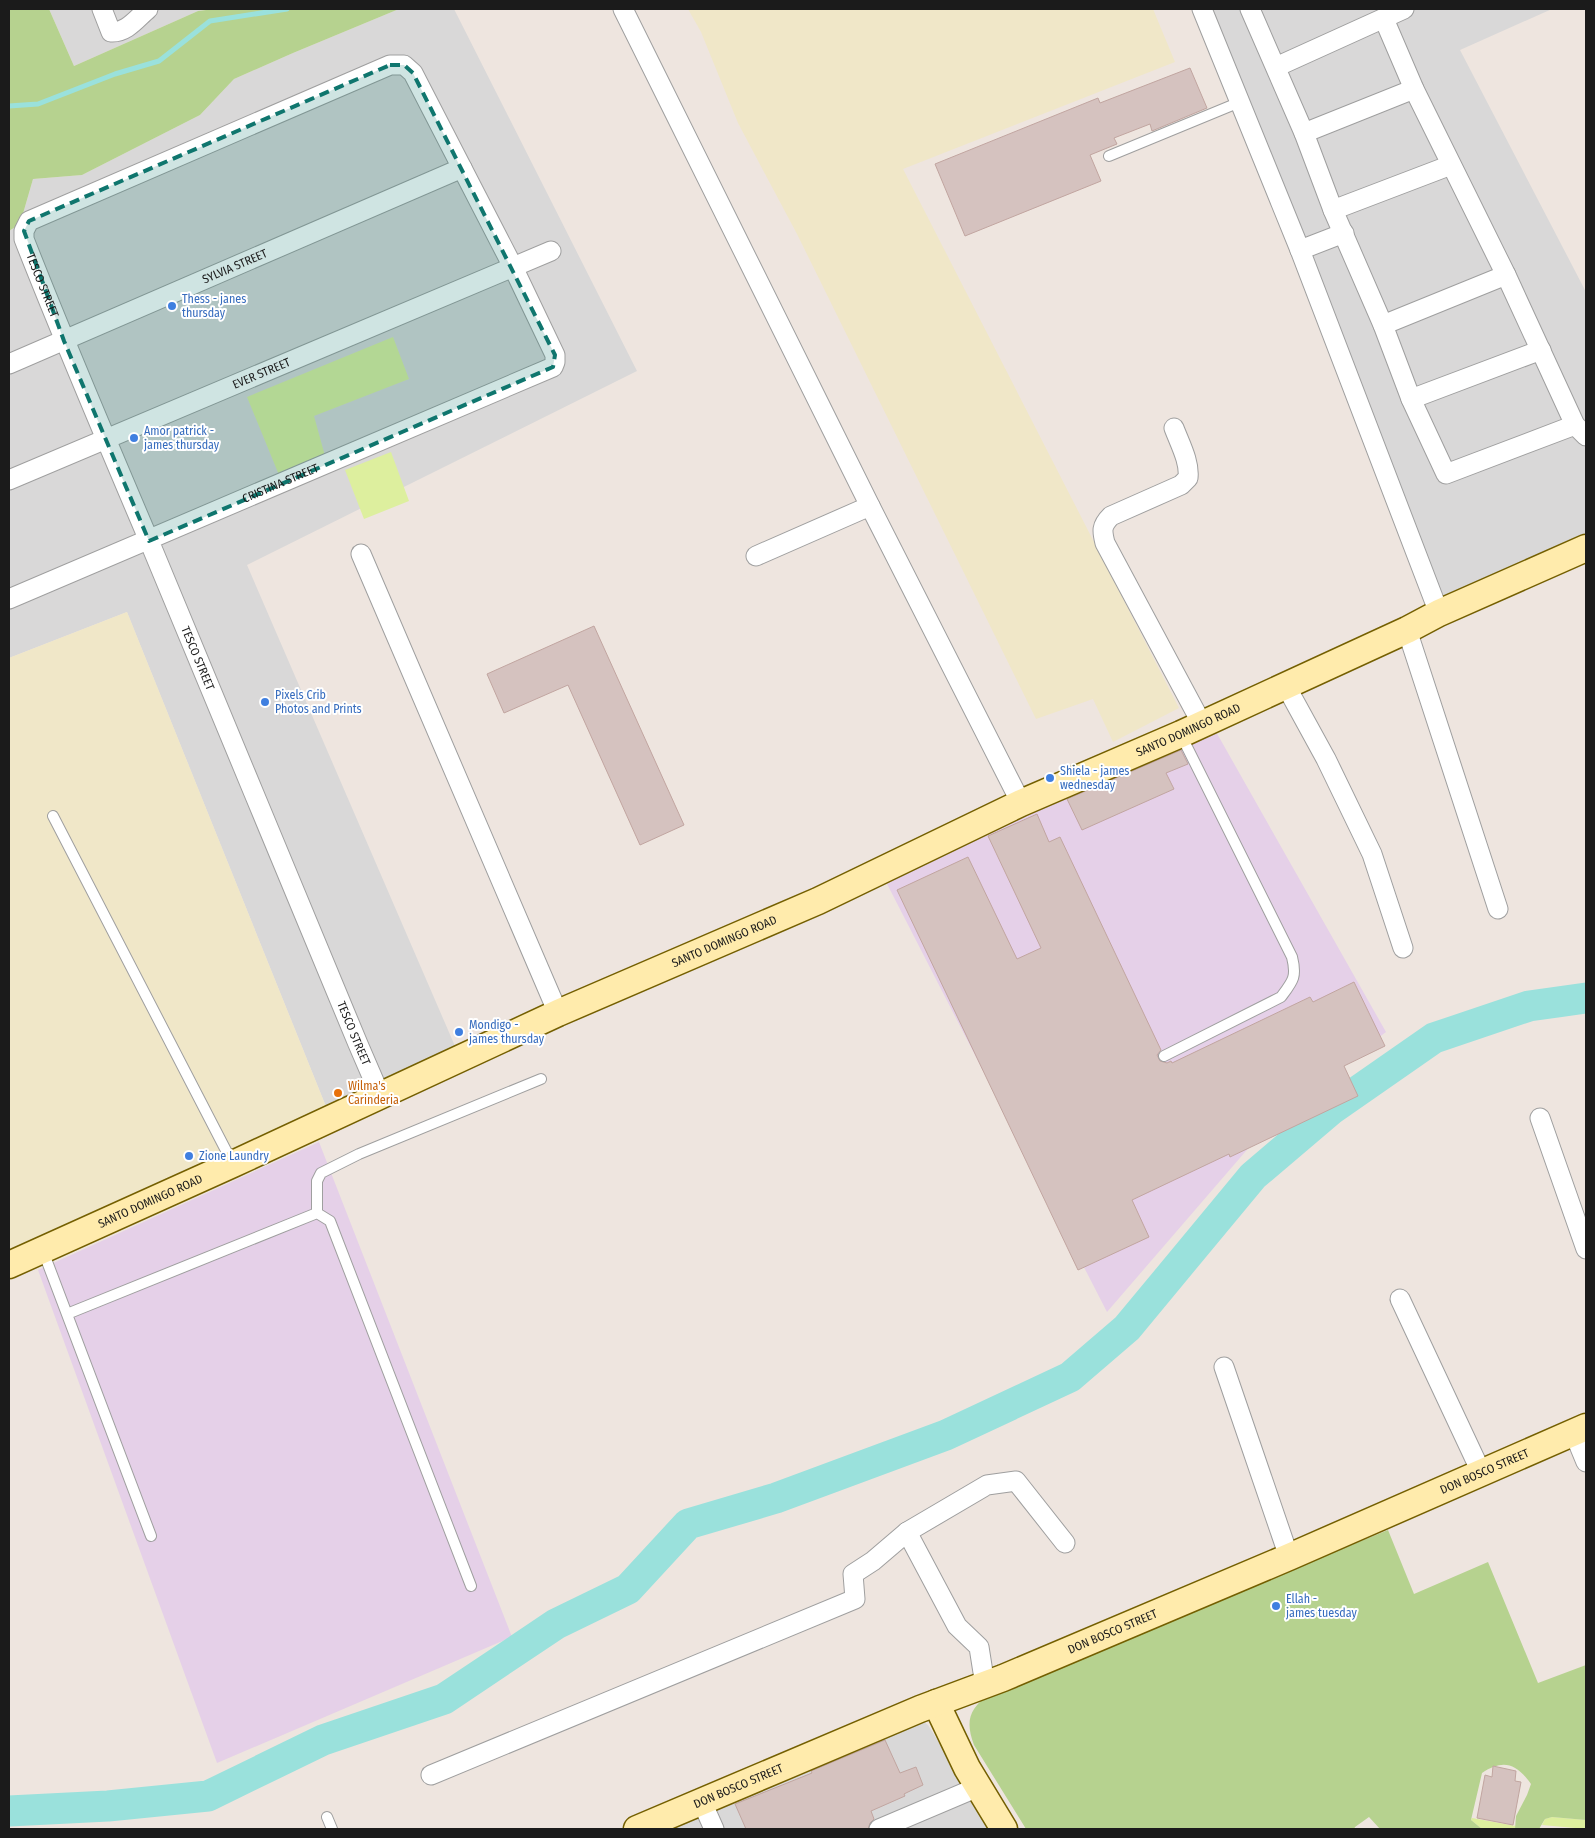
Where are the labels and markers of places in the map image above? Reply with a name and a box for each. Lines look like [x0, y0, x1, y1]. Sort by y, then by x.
place label: Thess - janes thursday [182, 292, 246, 320]
marker: Thess - janes thursday [166, 300, 178, 312]
place label: Amor patrick - james thursday [143, 424, 220, 452]
marker: Amor patrick - james thursday [128, 432, 140, 444]
place label: Pixels Crib Photos and Prints [275, 688, 362, 716]
marker: Pixels Crib Photos and Prints [259, 696, 271, 708]
place label: Shiela - james wednesday [1060, 764, 1129, 792]
marker: Shiela - james wednesday [1044, 772, 1056, 784]
place label: Mondigo - james thursday [468, 1018, 545, 1046]
marker: Mondigo - james thursday [453, 1026, 465, 1038]
place label: Wilma's Carinderia [348, 1079, 399, 1107]
marker: Wilma's Carinderia [332, 1087, 344, 1099]
place label: Zione Laundry [199, 1149, 269, 1163]
marker: Zione Laundry [183, 1150, 195, 1162]
place label: Ellah - james tuesday [1285, 1592, 1357, 1620]
marker: Ellah - james tuesday [1270, 1600, 1282, 1612]

